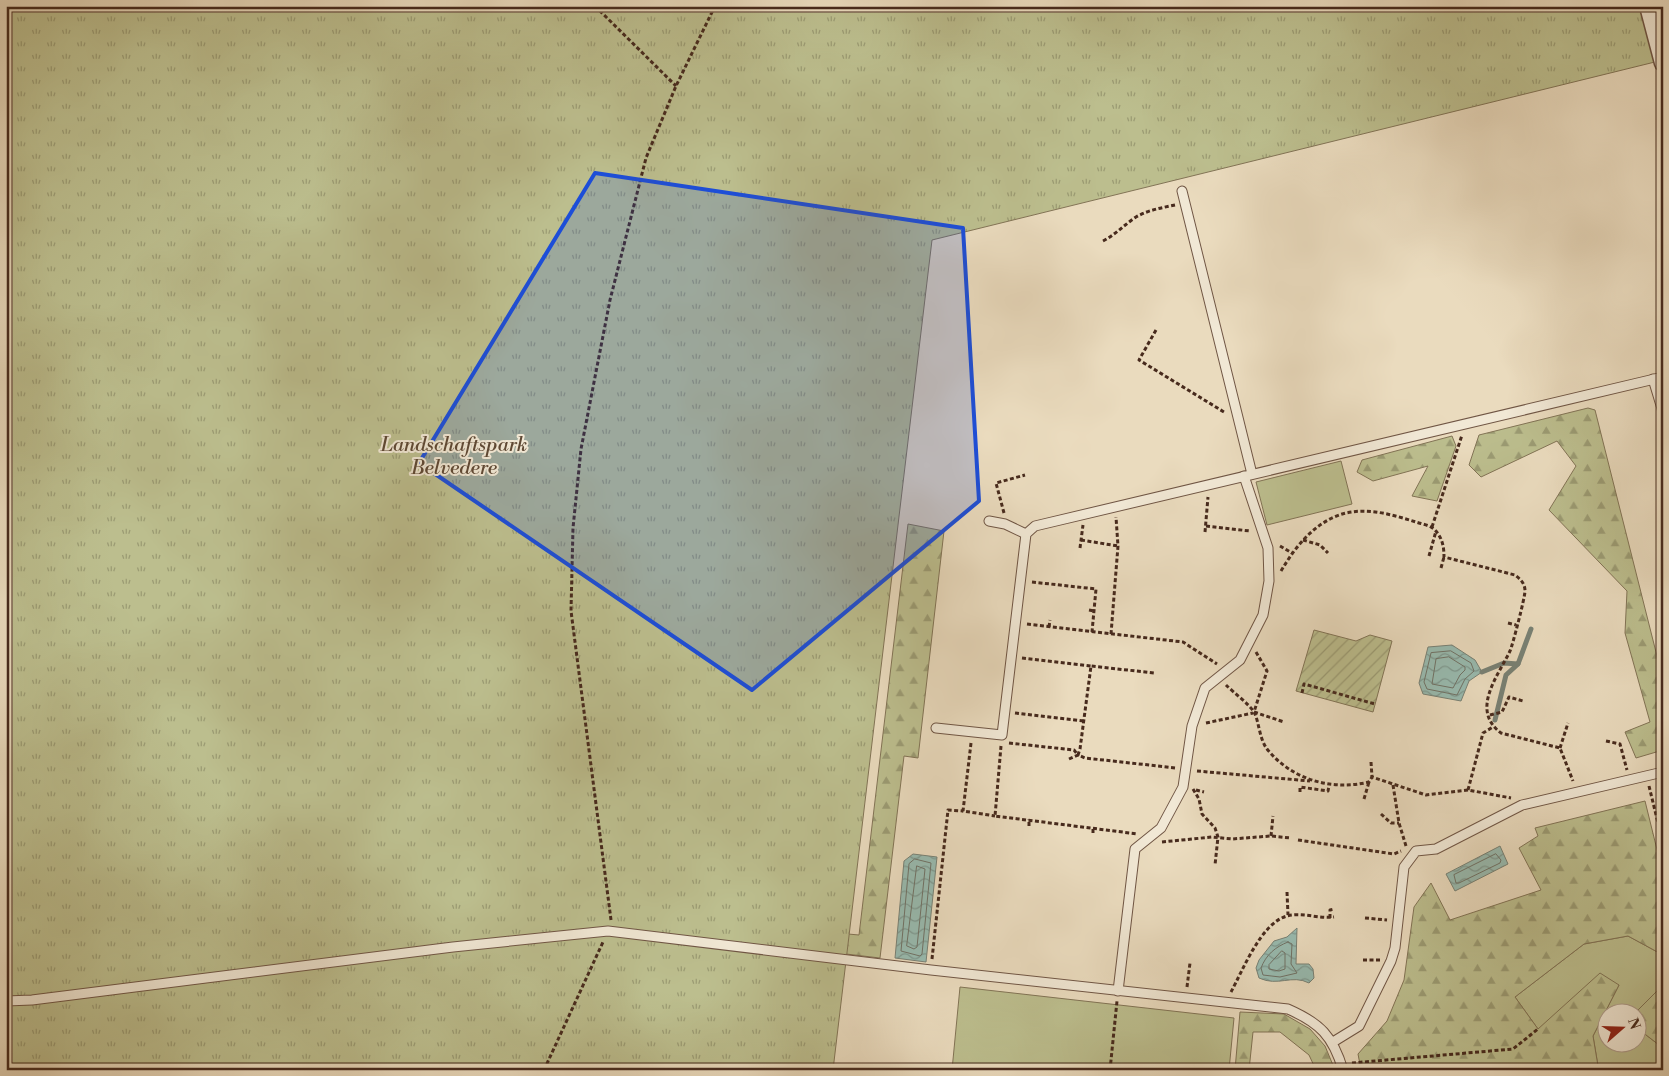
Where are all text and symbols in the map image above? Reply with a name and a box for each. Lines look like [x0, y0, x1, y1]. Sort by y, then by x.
park label: Landschaftspark Belvedere [380, 433, 527, 481]
north arrow [1596, 1004, 1646, 1054]
text: N [1623, 1016, 1644, 1032]

